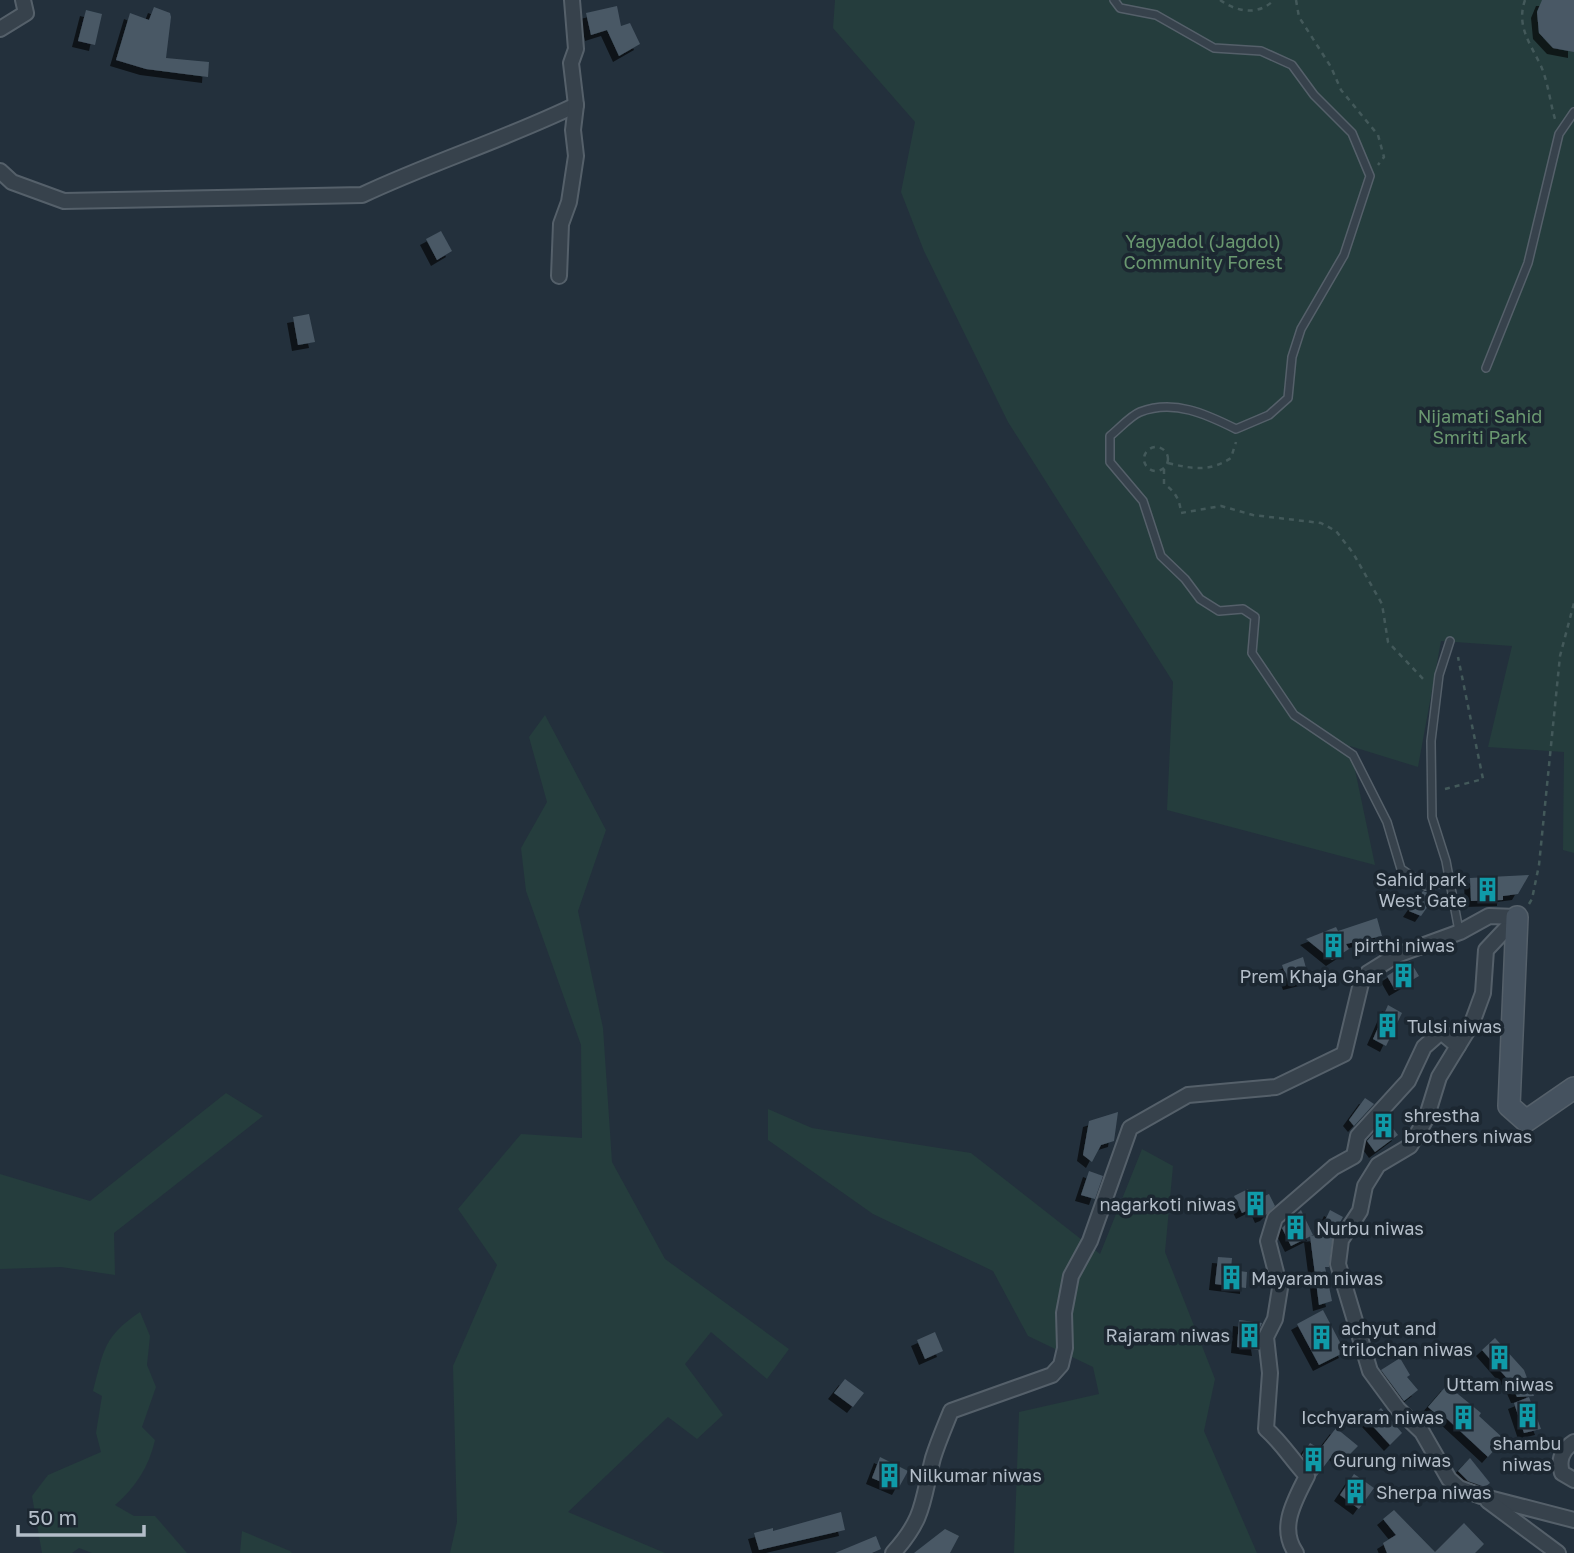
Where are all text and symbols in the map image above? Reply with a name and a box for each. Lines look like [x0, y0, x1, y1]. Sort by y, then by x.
park label: Yagyadol (Jagdol) Community Forest [1123, 230, 1283, 273]
park label: Nijamati Sahid Smriti Park [1418, 405, 1542, 448]
place label: Sahid park West Gate [1375, 868, 1467, 911]
building icon: Sahid park West Gate [1473, 875, 1501, 903]
building icon: pirthi niwas [1320, 931, 1348, 959]
place label: pirthi niwas [1354, 934, 1455, 956]
building icon: Prem Khaja Ghar [1389, 962, 1417, 990]
place label: Prem Khaja Ghar [1239, 965, 1383, 987]
building icon: Tulsi niwas [1373, 1012, 1401, 1040]
place label: Tulsi niwas [1407, 1015, 1502, 1037]
place label: shrestha brothers niwas [1404, 1104, 1532, 1147]
building icon: shrestha brothers niwas [1370, 1111, 1398, 1139]
building icon: nagarkoti niwas [1242, 1190, 1270, 1218]
place label: nagarkoti niwas [1100, 1193, 1236, 1215]
building icon: Nurbu niwas [1282, 1214, 1310, 1242]
place label: Nurbu niwas [1316, 1217, 1424, 1239]
building icon: Mayaram niwas [1217, 1264, 1245, 1292]
place label: Mayaram niwas [1251, 1267, 1383, 1289]
place label: achyut and trilochan niwas [1341, 1317, 1473, 1360]
building icon: Rajaram niwas [1236, 1321, 1264, 1349]
place label: Rajaram niwas [1106, 1324, 1230, 1346]
building icon: achyut and trilochan niwas [1307, 1324, 1335, 1352]
building icon: Uttam niwas [1486, 1343, 1514, 1371]
place label: Uttam niwas [1446, 1373, 1554, 1395]
building icon: shambu niwas [1513, 1402, 1541, 1430]
building icon: Icchyaram niwas [1450, 1403, 1478, 1431]
place label: Icchyaram niwas [1301, 1406, 1444, 1428]
place label: shambu niwas [1493, 1432, 1561, 1475]
building icon: Gurung niwas [1299, 1446, 1327, 1474]
place label: Gurung niwas [1333, 1449, 1451, 1471]
building icon: Nilkumar niwas [875, 1461, 903, 1489]
place label: Nilkumar niwas [909, 1464, 1042, 1486]
building icon: Sherpa niwas [1342, 1478, 1370, 1506]
place label: Sherpa niwas [1376, 1481, 1492, 1503]
scale bar [18, 1494, 144, 1538]
text: 50 m [28, 1504, 77, 1530]

